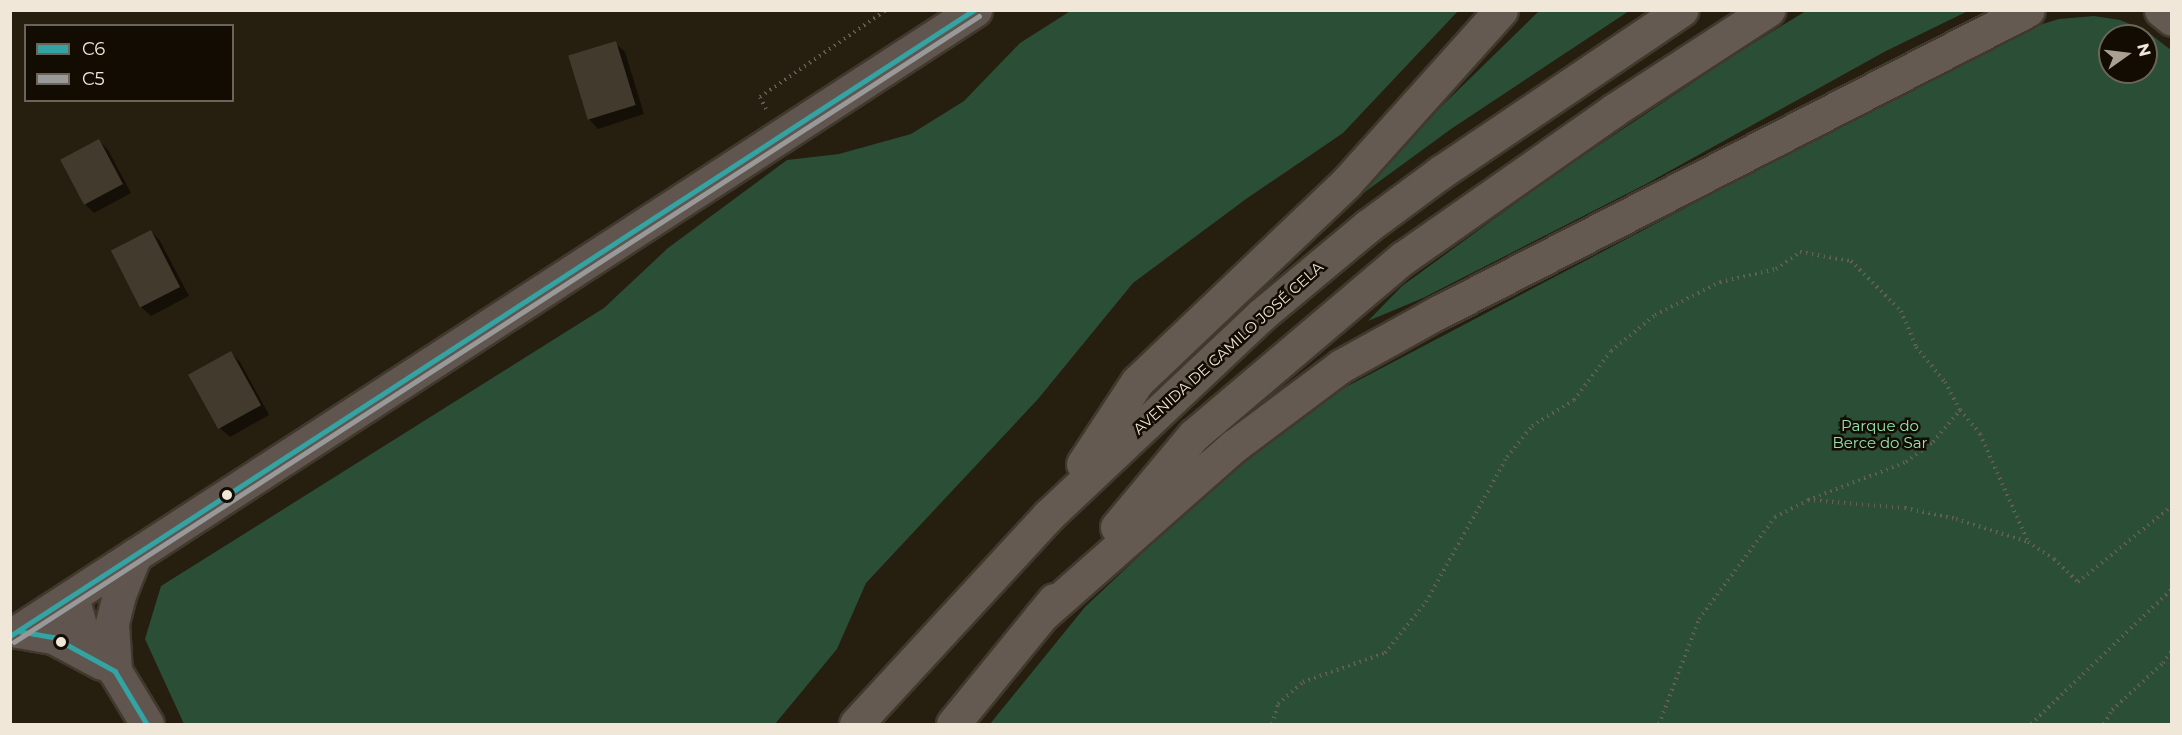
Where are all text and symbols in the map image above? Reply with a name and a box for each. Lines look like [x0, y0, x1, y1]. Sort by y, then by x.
legend [24, 24, 234, 102]
north arrow [2098, 24, 2158, 84]
text: C6 [82, 38, 105, 60]
text: N [2133, 41, 2155, 59]
text: C5 [82, 68, 105, 90]
street label: AVENIDA DE CAMILO JOSÉ CELA [1129, 258, 1327, 438]
park label: Parque do Berce do Sar [1832, 416, 1928, 451]
unlabelled marker [221, 489, 233, 501]
unlabelled marker [55, 636, 67, 648]

